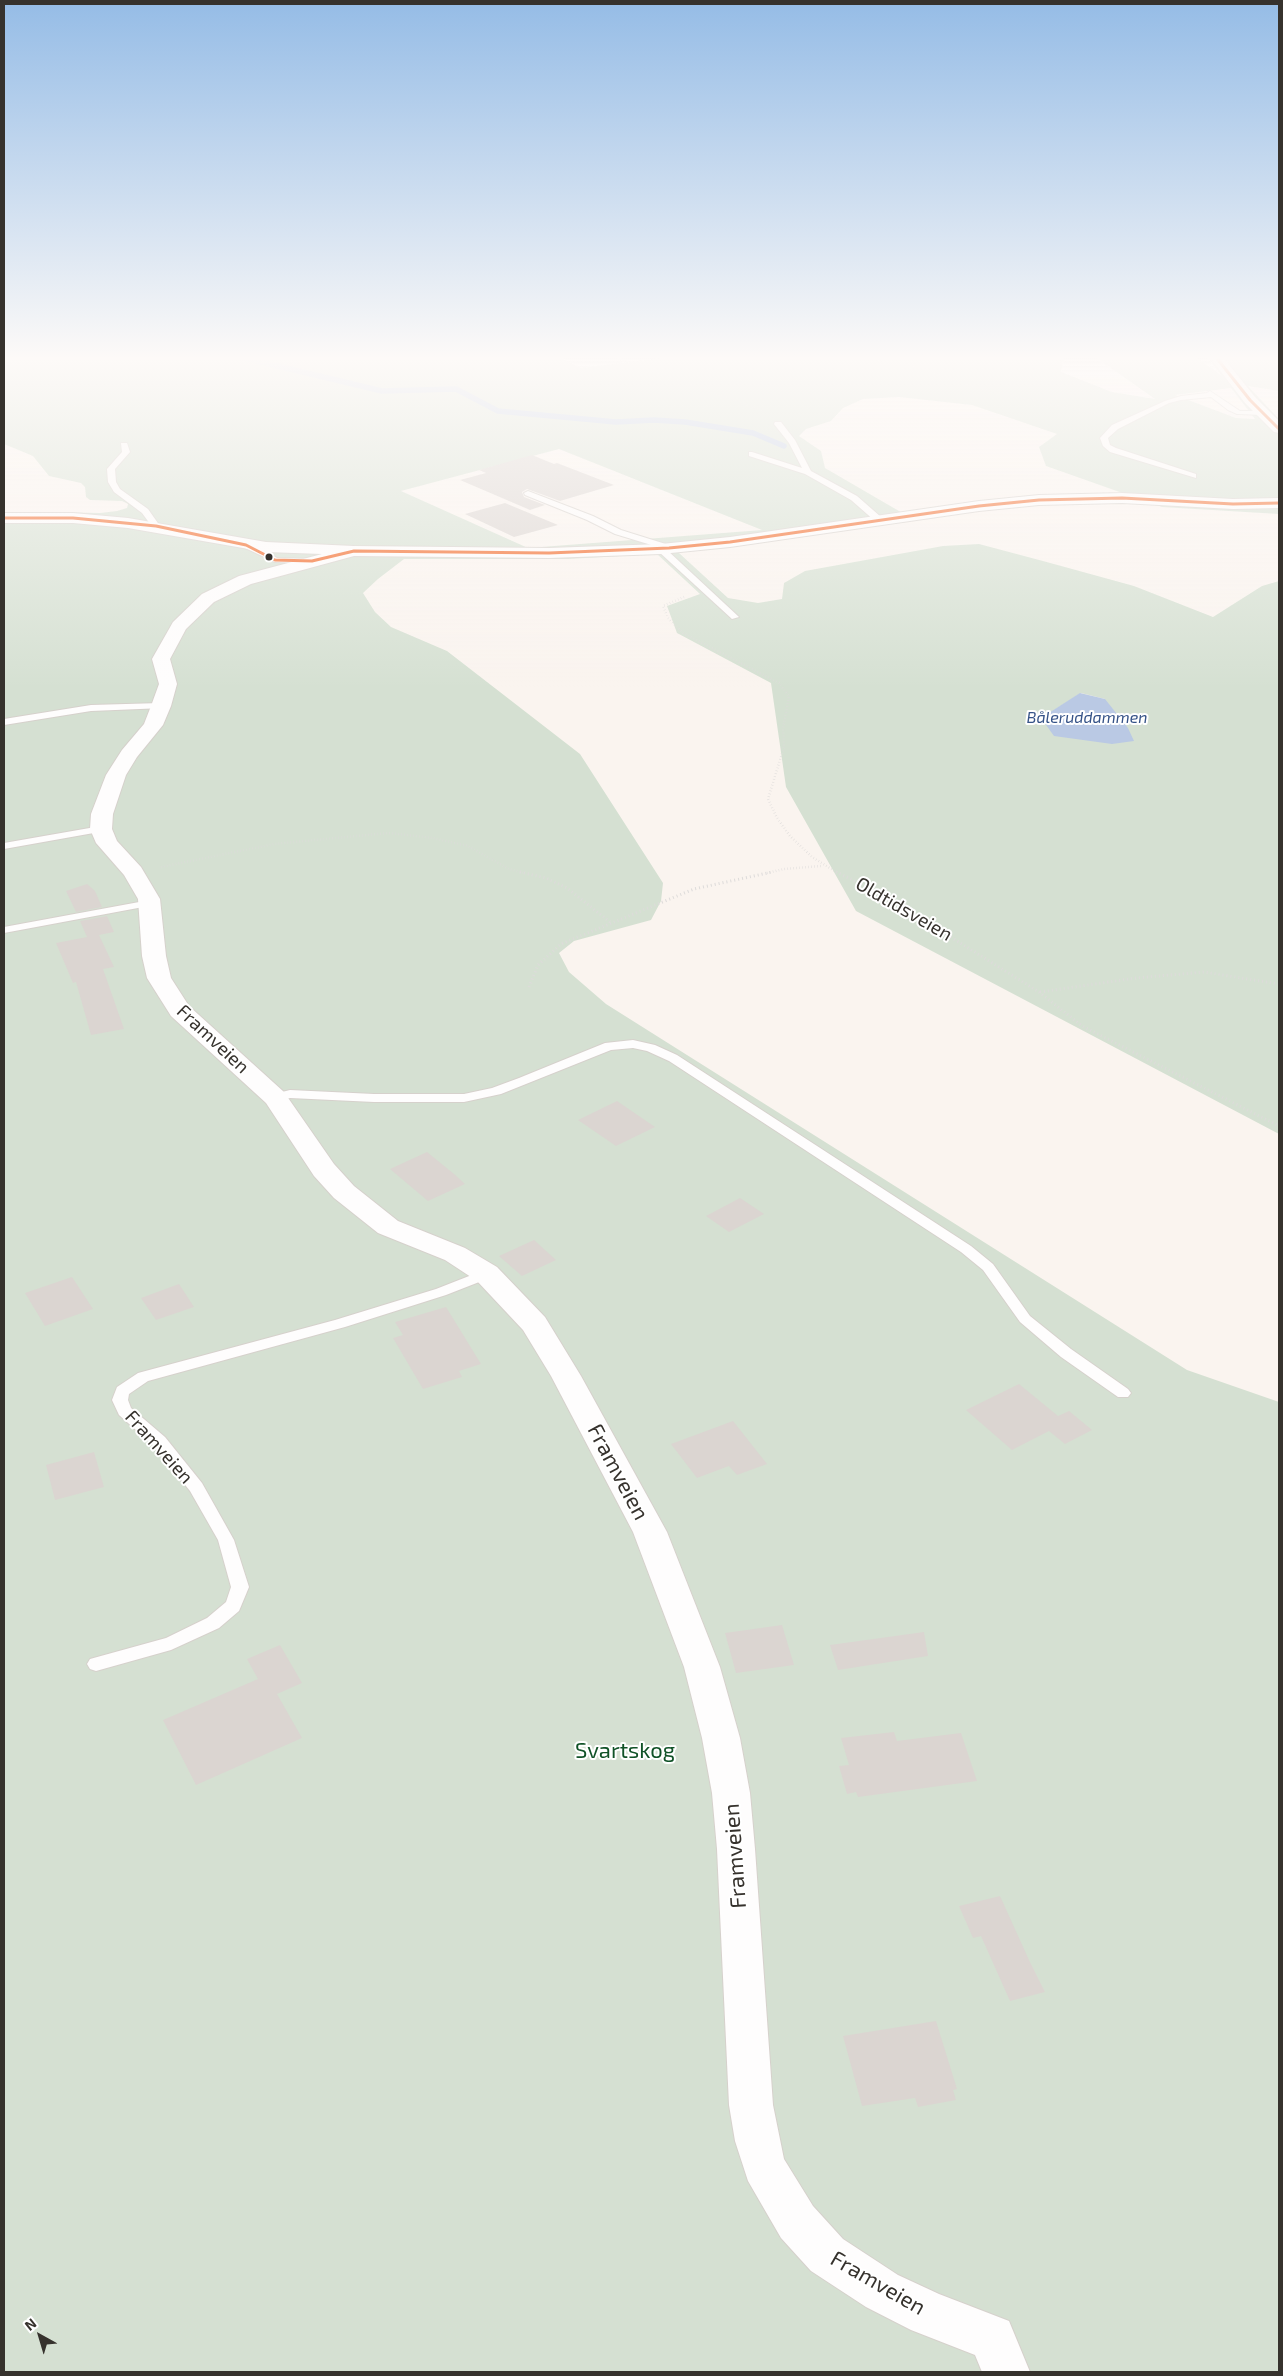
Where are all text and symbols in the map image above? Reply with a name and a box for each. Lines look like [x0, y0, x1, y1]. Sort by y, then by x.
unlabelled marker [264, 552, 274, 562]
water label: Båleruddammen [1027, 708, 1147, 728]
street label: Oldtidsveien [852, 872, 956, 946]
street label: Framveien [172, 1000, 254, 1078]
street label: Framveien [120, 1406, 198, 1488]
street label: Framveien [582, 1419, 654, 1525]
park label: Svartskog [575, 1738, 675, 1764]
street label: Framveien [718, 1803, 752, 1909]
street label: Framveien [826, 2245, 930, 2321]
north arrow [15, 2311, 65, 2361]
text: N [21, 2314, 40, 2334]

